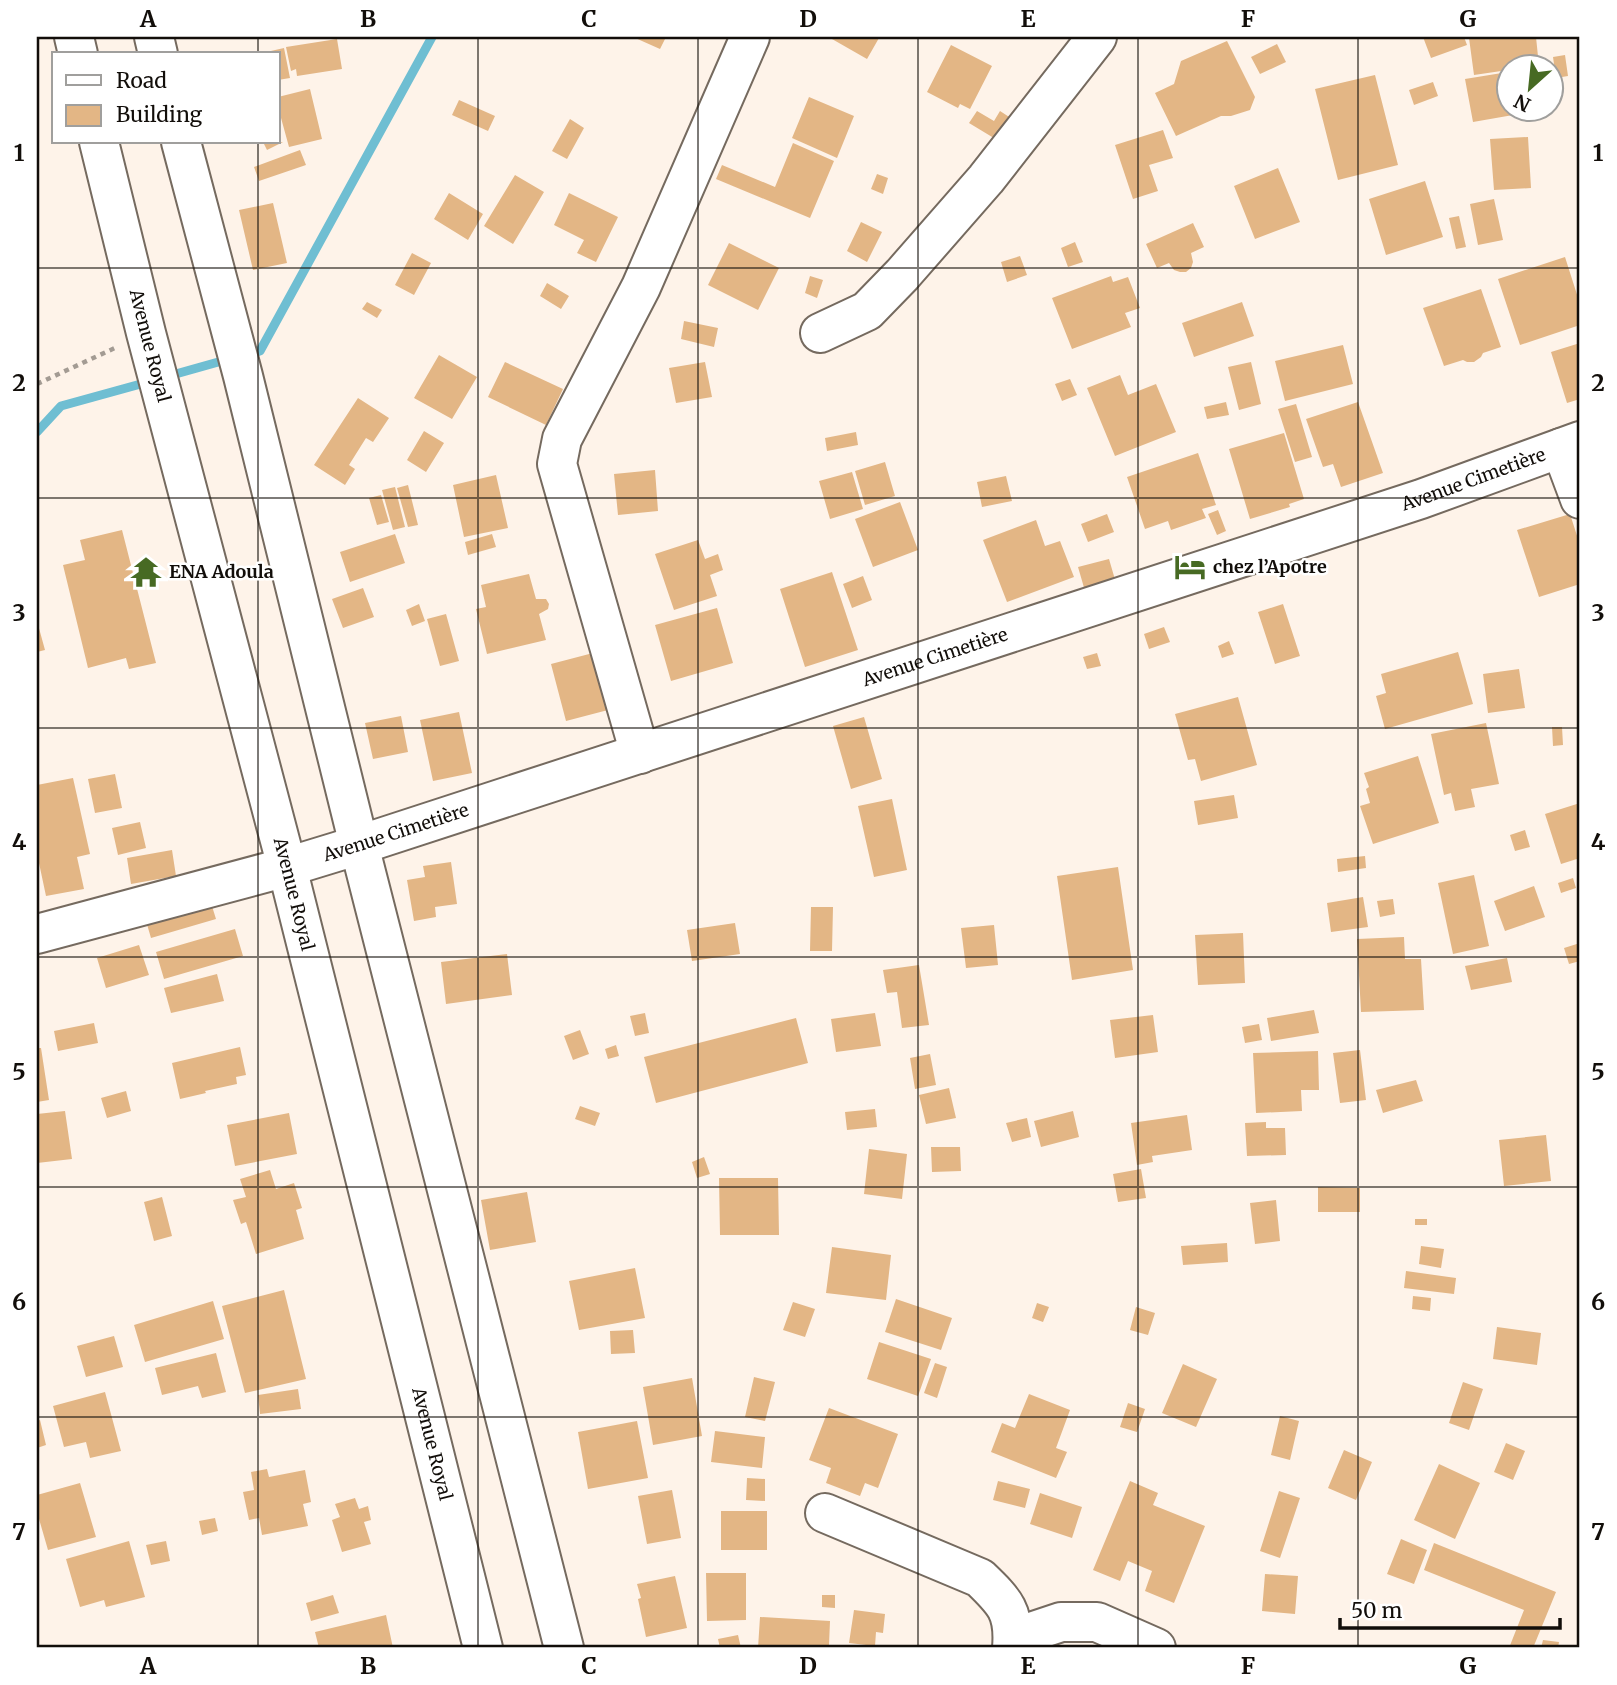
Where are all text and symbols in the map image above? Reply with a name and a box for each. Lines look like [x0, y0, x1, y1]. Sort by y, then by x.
text: A [139, 4, 157, 33]
text: B [360, 4, 376, 33]
text: C [581, 4, 597, 33]
text: D [799, 4, 817, 33]
text: E [1020, 4, 1036, 33]
text: F [1241, 4, 1255, 33]
text: G [1460, 4, 1477, 33]
legend [52, 52, 280, 144]
north arrow [1494, 52, 1564, 122]
text: Road [116, 67, 167, 94]
text: N [1510, 89, 1534, 117]
text: Building [116, 101, 203, 128]
text: 1 [14, 138, 25, 167]
text: 1 [1593, 138, 1604, 167]
street label: Avenue Royal [124, 286, 176, 405]
text: 2 [12, 368, 26, 397]
text: 2 [1591, 368, 1605, 397]
street label: Avenue Cimetière [1397, 443, 1549, 516]
hotel icon: chez l’Apotre [1173, 550, 1207, 584]
temple icon: ENA Adoula [129, 555, 163, 589]
place label: chez l’Apotre [1213, 555, 1327, 578]
place label: ENA Adoula [169, 560, 274, 583]
text: 3 [12, 598, 26, 627]
text: 3 [1591, 598, 1605, 627]
street label: Avenue Cimetière [858, 622, 1011, 692]
street label: Avenue Cimetière [319, 798, 471, 867]
text: 4 [12, 827, 27, 856]
text: 4 [1591, 827, 1606, 856]
street label: Avenue Royal [268, 834, 320, 953]
text: 5 [12, 1057, 26, 1086]
text: 5 [1591, 1057, 1605, 1086]
text: 6 [12, 1287, 26, 1316]
text: 6 [1591, 1287, 1605, 1316]
street label: Avenue Royal [407, 1384, 458, 1503]
text: 7 [12, 1517, 26, 1546]
text: 7 [1591, 1517, 1605, 1546]
scale bar [1340, 1587, 1561, 1631]
text: 50 m [1351, 1597, 1402, 1624]
text: A [139, 1651, 157, 1680]
text: B [360, 1651, 376, 1680]
text: C [581, 1651, 597, 1680]
text: D [799, 1651, 817, 1680]
text: E [1020, 1651, 1036, 1680]
text: F [1241, 1651, 1255, 1680]
text: G [1460, 1651, 1477, 1680]

